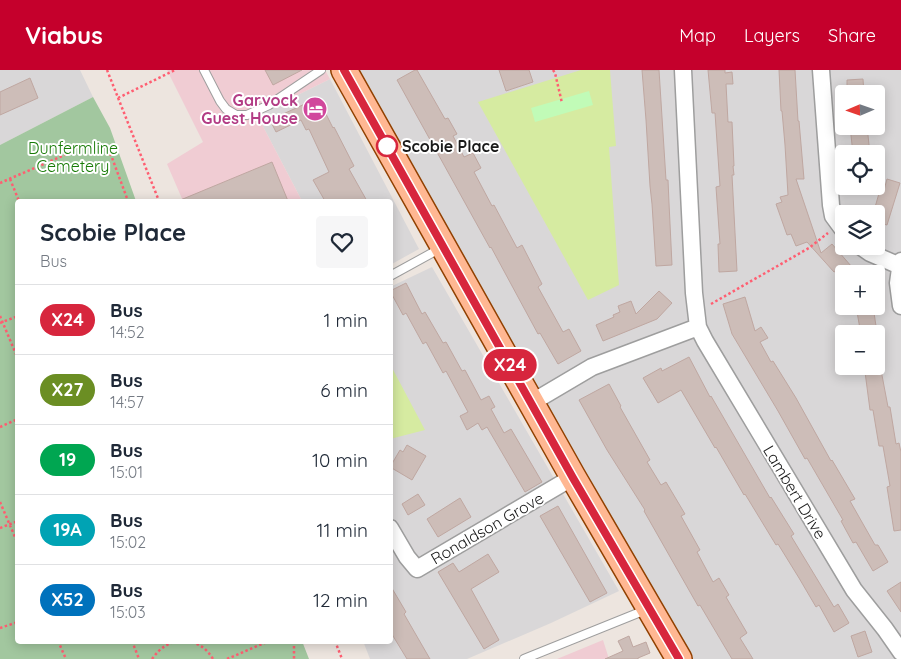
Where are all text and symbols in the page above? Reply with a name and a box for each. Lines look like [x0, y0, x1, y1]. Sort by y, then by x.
text: Viabus [25, 20, 103, 50]
text: Map [679, 24, 716, 47]
text: Layers [744, 24, 800, 47]
text: Share [828, 24, 876, 47]
north arrow [835, 85, 885, 135]
map controls [835, 85, 885, 375]
place label: Garvock Guest House [201, 90, 298, 128]
hotel icon: Garvock Guest House [302, 96, 328, 122]
marker: Scobie Place [376, 135, 398, 157]
place label: Scobie Place [402, 136, 499, 156]
park label: Dunfermline Cemetery [28, 138, 118, 176]
button: locate [835, 145, 885, 195]
button: layers [835, 205, 885, 255]
button: heart [316, 216, 368, 268]
text: Scobie Place [40, 217, 186, 247]
text: Bus [40, 251, 67, 271]
button: + [835, 265, 885, 315]
text: Bus [110, 298, 143, 322]
text: X24 [51, 308, 84, 331]
text: 1 min [323, 308, 368, 332]
text: 14:52 [110, 322, 145, 342]
button: − [835, 325, 885, 375]
line badge: X24 [481, 349, 539, 381]
text: X24 [494, 353, 526, 376]
text: Bus [110, 368, 143, 392]
text: X27 [52, 378, 83, 401]
text: 6 min [320, 378, 368, 402]
text: 14:57 [110, 392, 144, 412]
text: Bus [110, 438, 143, 462]
street label: Lambert Drive [759, 441, 831, 543]
text: 19 [59, 448, 76, 471]
text: 10 min [312, 448, 368, 472]
text: 15:01 [110, 462, 143, 482]
street label: Ronaldson Grove [427, 488, 547, 568]
text: Bus [110, 508, 143, 532]
text: 19A [53, 518, 82, 541]
text: 11 min [316, 518, 368, 542]
text: 15:02 [110, 532, 146, 552]
text: Bus [110, 578, 143, 602]
text: X52 [51, 588, 84, 611]
text: 12 min [313, 588, 368, 612]
text: 15:03 [110, 602, 146, 622]

